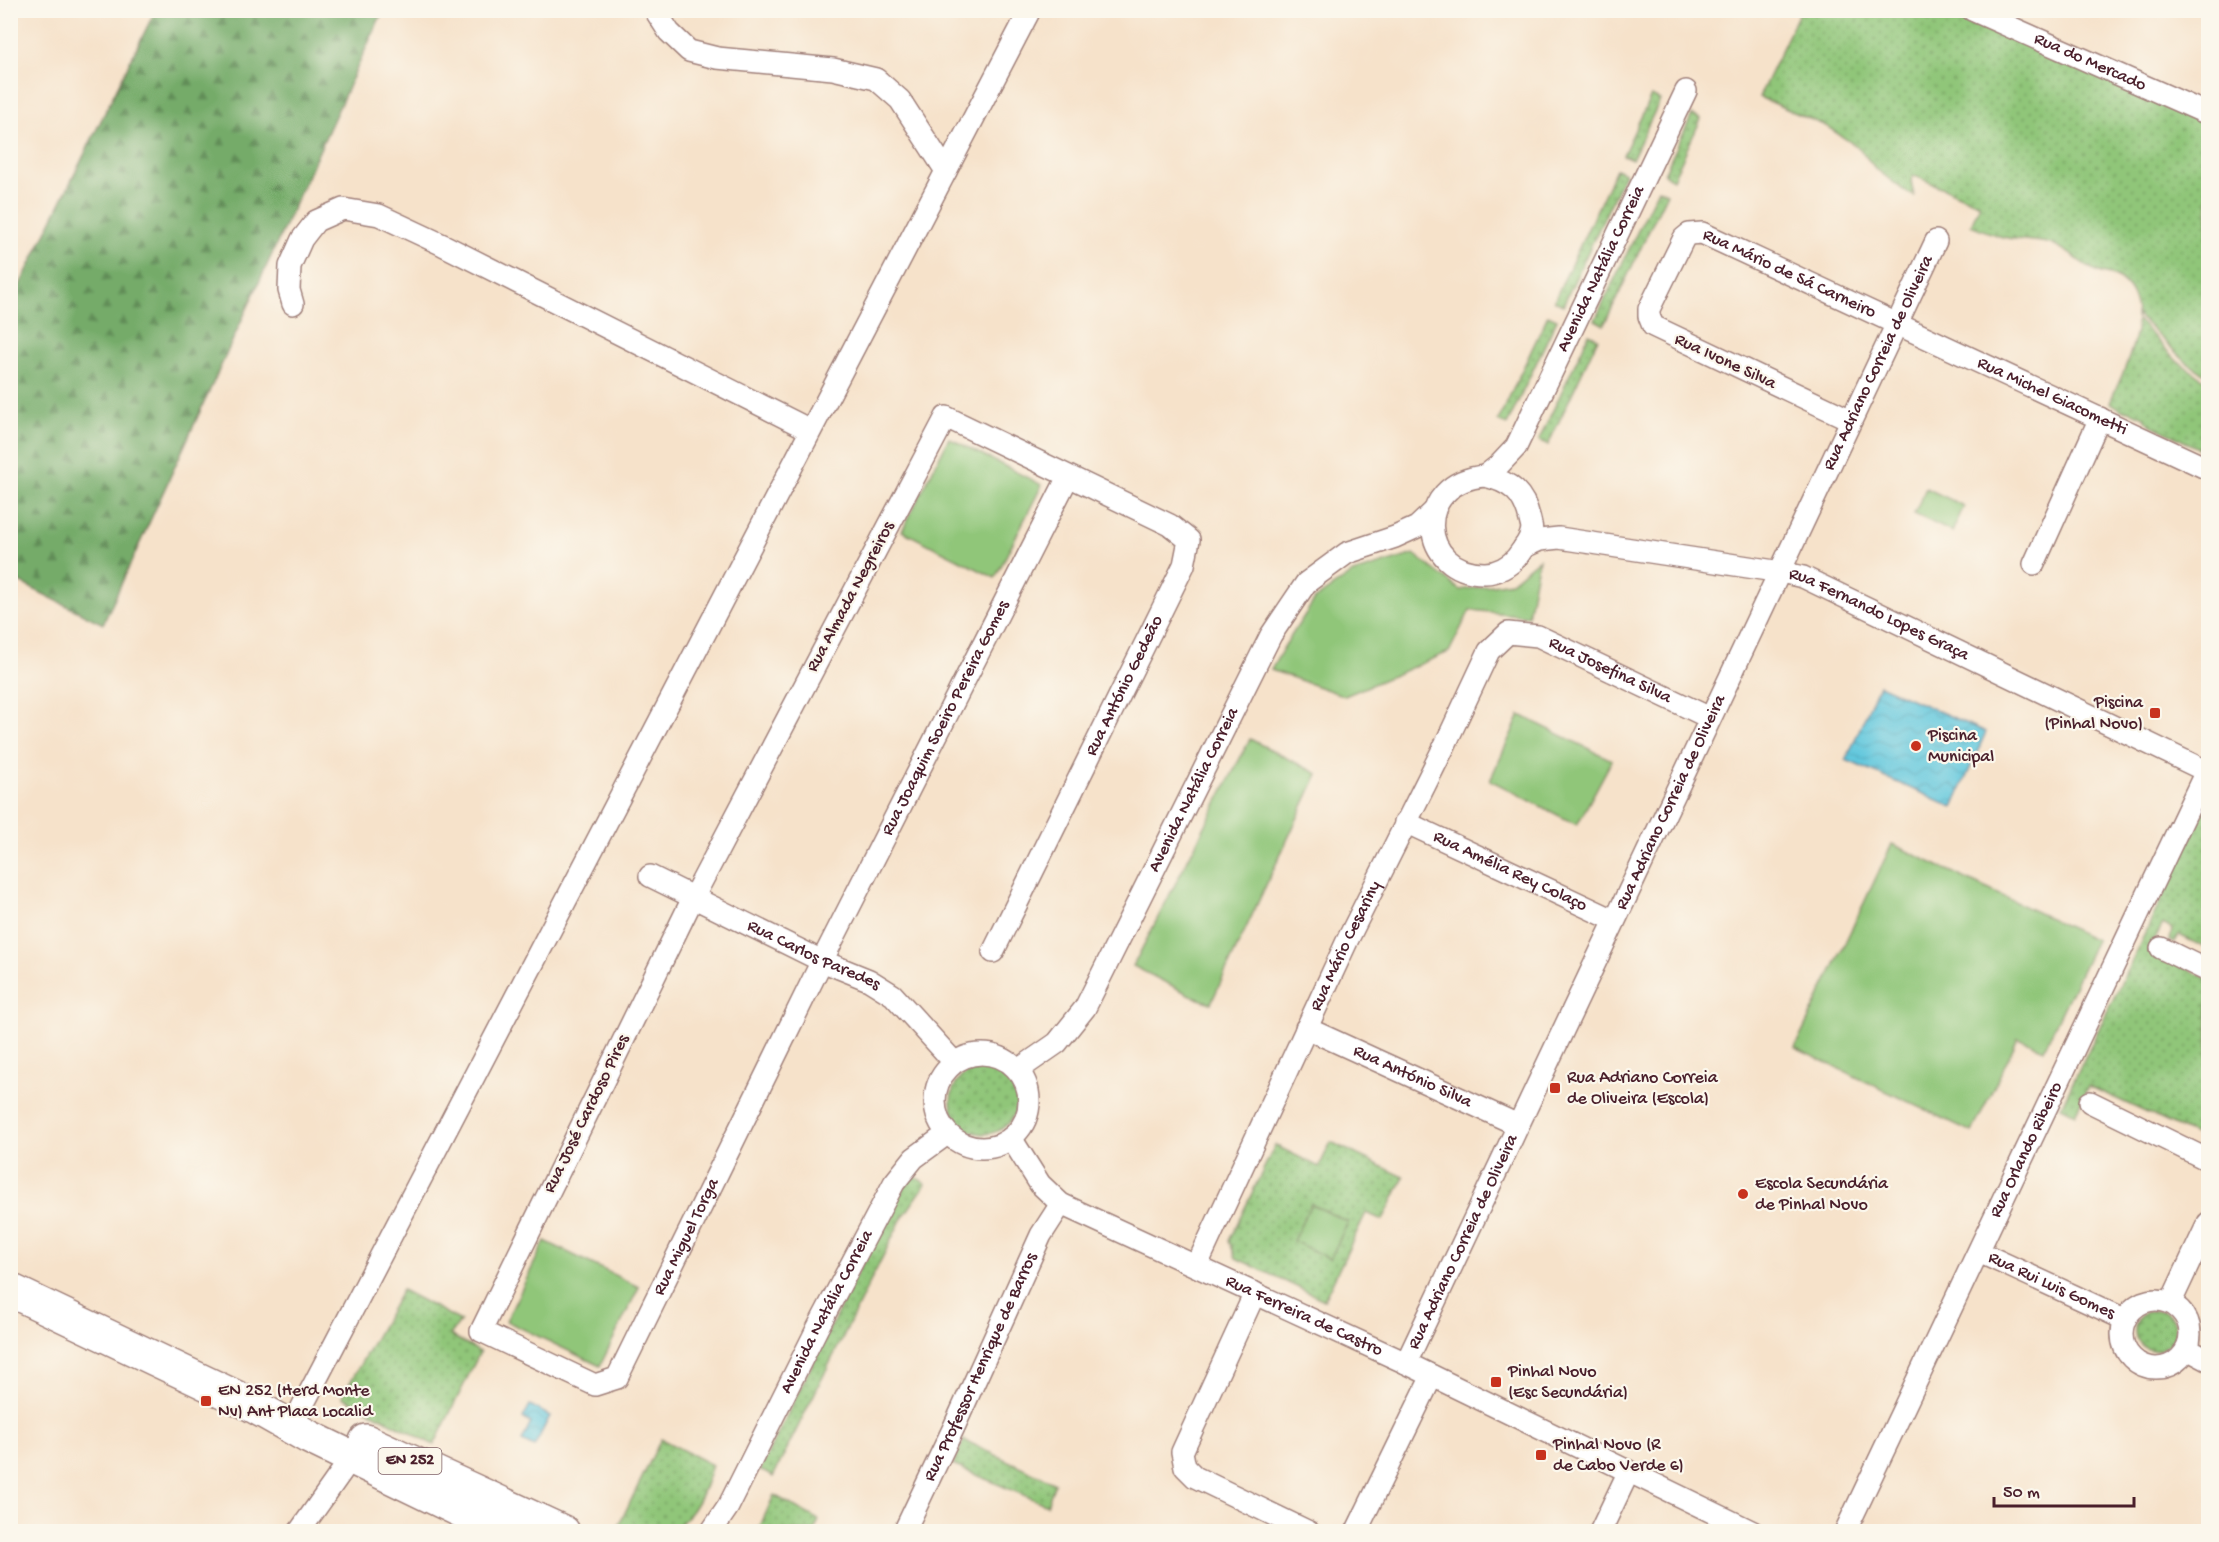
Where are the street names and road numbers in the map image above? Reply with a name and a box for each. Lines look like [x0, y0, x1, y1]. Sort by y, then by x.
street label: Rua do Mercado [2031, 28, 2149, 96]
street label: Avenida Natália Correia [1553, 182, 1650, 355]
street label: Rua Mário de Sá Carneiro [1699, 224, 1879, 323]
street label: Rua Adriano Correia de Oliveira [1819, 251, 1939, 474]
street label: Rua Ivone Silva [1671, 329, 1780, 395]
street label: Rua Michel Giacometti [1974, 352, 2131, 440]
street label: Rua Almada Negreiros [802, 517, 900, 676]
street label: Rua Fernando Lopes Graça [1787, 564, 1973, 666]
street label: Rua Joaquim Soeiro Pereira Gomes [877, 596, 1015, 839]
street label: Rua António Gedeão [1081, 612, 1168, 759]
street label: Rua Josefina Silva [1545, 632, 1676, 709]
street label: Rua Adriano Correia de Oliveira [1611, 691, 1731, 913]
street label: Avenida Natália Correia [1144, 703, 1244, 876]
street label: Rua Amélia Rey Colaço [1430, 826, 1590, 916]
street label: Rua Mário Cesariny [1306, 877, 1386, 1014]
street label: Rua Carlos Paredes [744, 915, 886, 996]
street label: Rua José Cardoso Pires [540, 1030, 635, 1197]
street label: Rua António Silva [1350, 1040, 1476, 1113]
street label: Rua Orlando Ribeiro [1985, 1079, 2068, 1221]
street label: Rua Adriano Correia de Oliveira [1403, 1130, 1523, 1353]
street label: Rua Miguel Torga [649, 1174, 724, 1299]
street label: Avenida Natália Correia [776, 1225, 878, 1397]
street label: Rua Rui Luis Gomes [1985, 1247, 2120, 1324]
street label: Rua Professor Henrique de Barros [919, 1248, 1043, 1485]
street label: Rua Ferreira de Castro [1222, 1271, 1386, 1361]
road number: EN 252 [378, 1448, 442, 1474]

